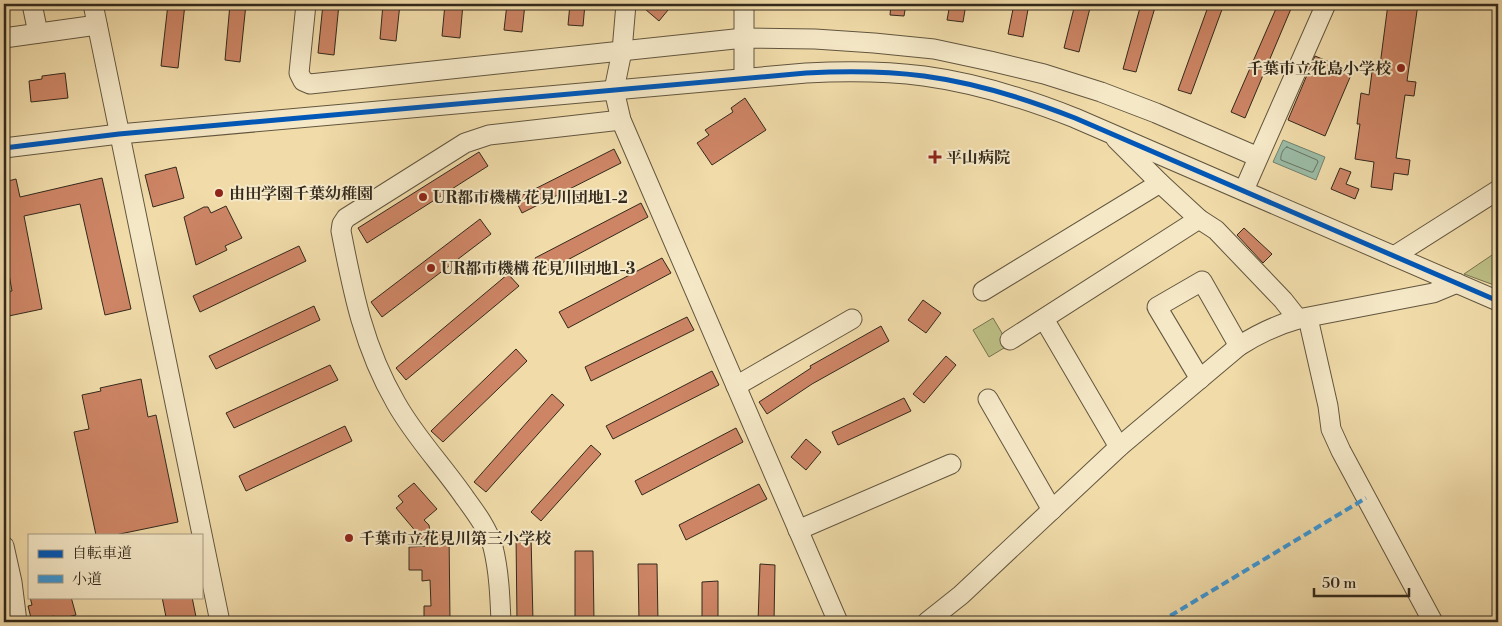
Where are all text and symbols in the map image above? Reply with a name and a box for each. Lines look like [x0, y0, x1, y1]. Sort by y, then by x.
place label: 千葉市立花島小学校 [1247, 59, 1392, 79]
marker: 千葉市立花島小学校 [1395, 62, 1407, 74]
place label: 平山病院 [946, 148, 1010, 168]
marker: 平山病院 [928, 150, 942, 164]
place label: 由田学園千葉幼稚園 [229, 184, 373, 204]
marker: 由田学園千葉幼稚園 [213, 187, 225, 199]
place label: UR都市機構 花見川団地1-2 [433, 188, 628, 208]
marker: UR都市機構 花見川団地1-2 [417, 191, 429, 203]
place label: UR都市機構 花見川団地1-3 [441, 259, 636, 279]
marker: UR都市機構 花見川団地1-3 [425, 262, 437, 274]
place label: 千葉市立花見川第三小学校 [359, 529, 552, 549]
marker: 千葉市立花見川第三小学校 [343, 532, 355, 544]
legend [28, 534, 202, 598]
text: 自転車道 [72, 544, 132, 563]
scale bar [1314, 566, 1410, 598]
text: 小道 [72, 570, 102, 589]
text: 50 m [1322, 574, 1356, 593]

